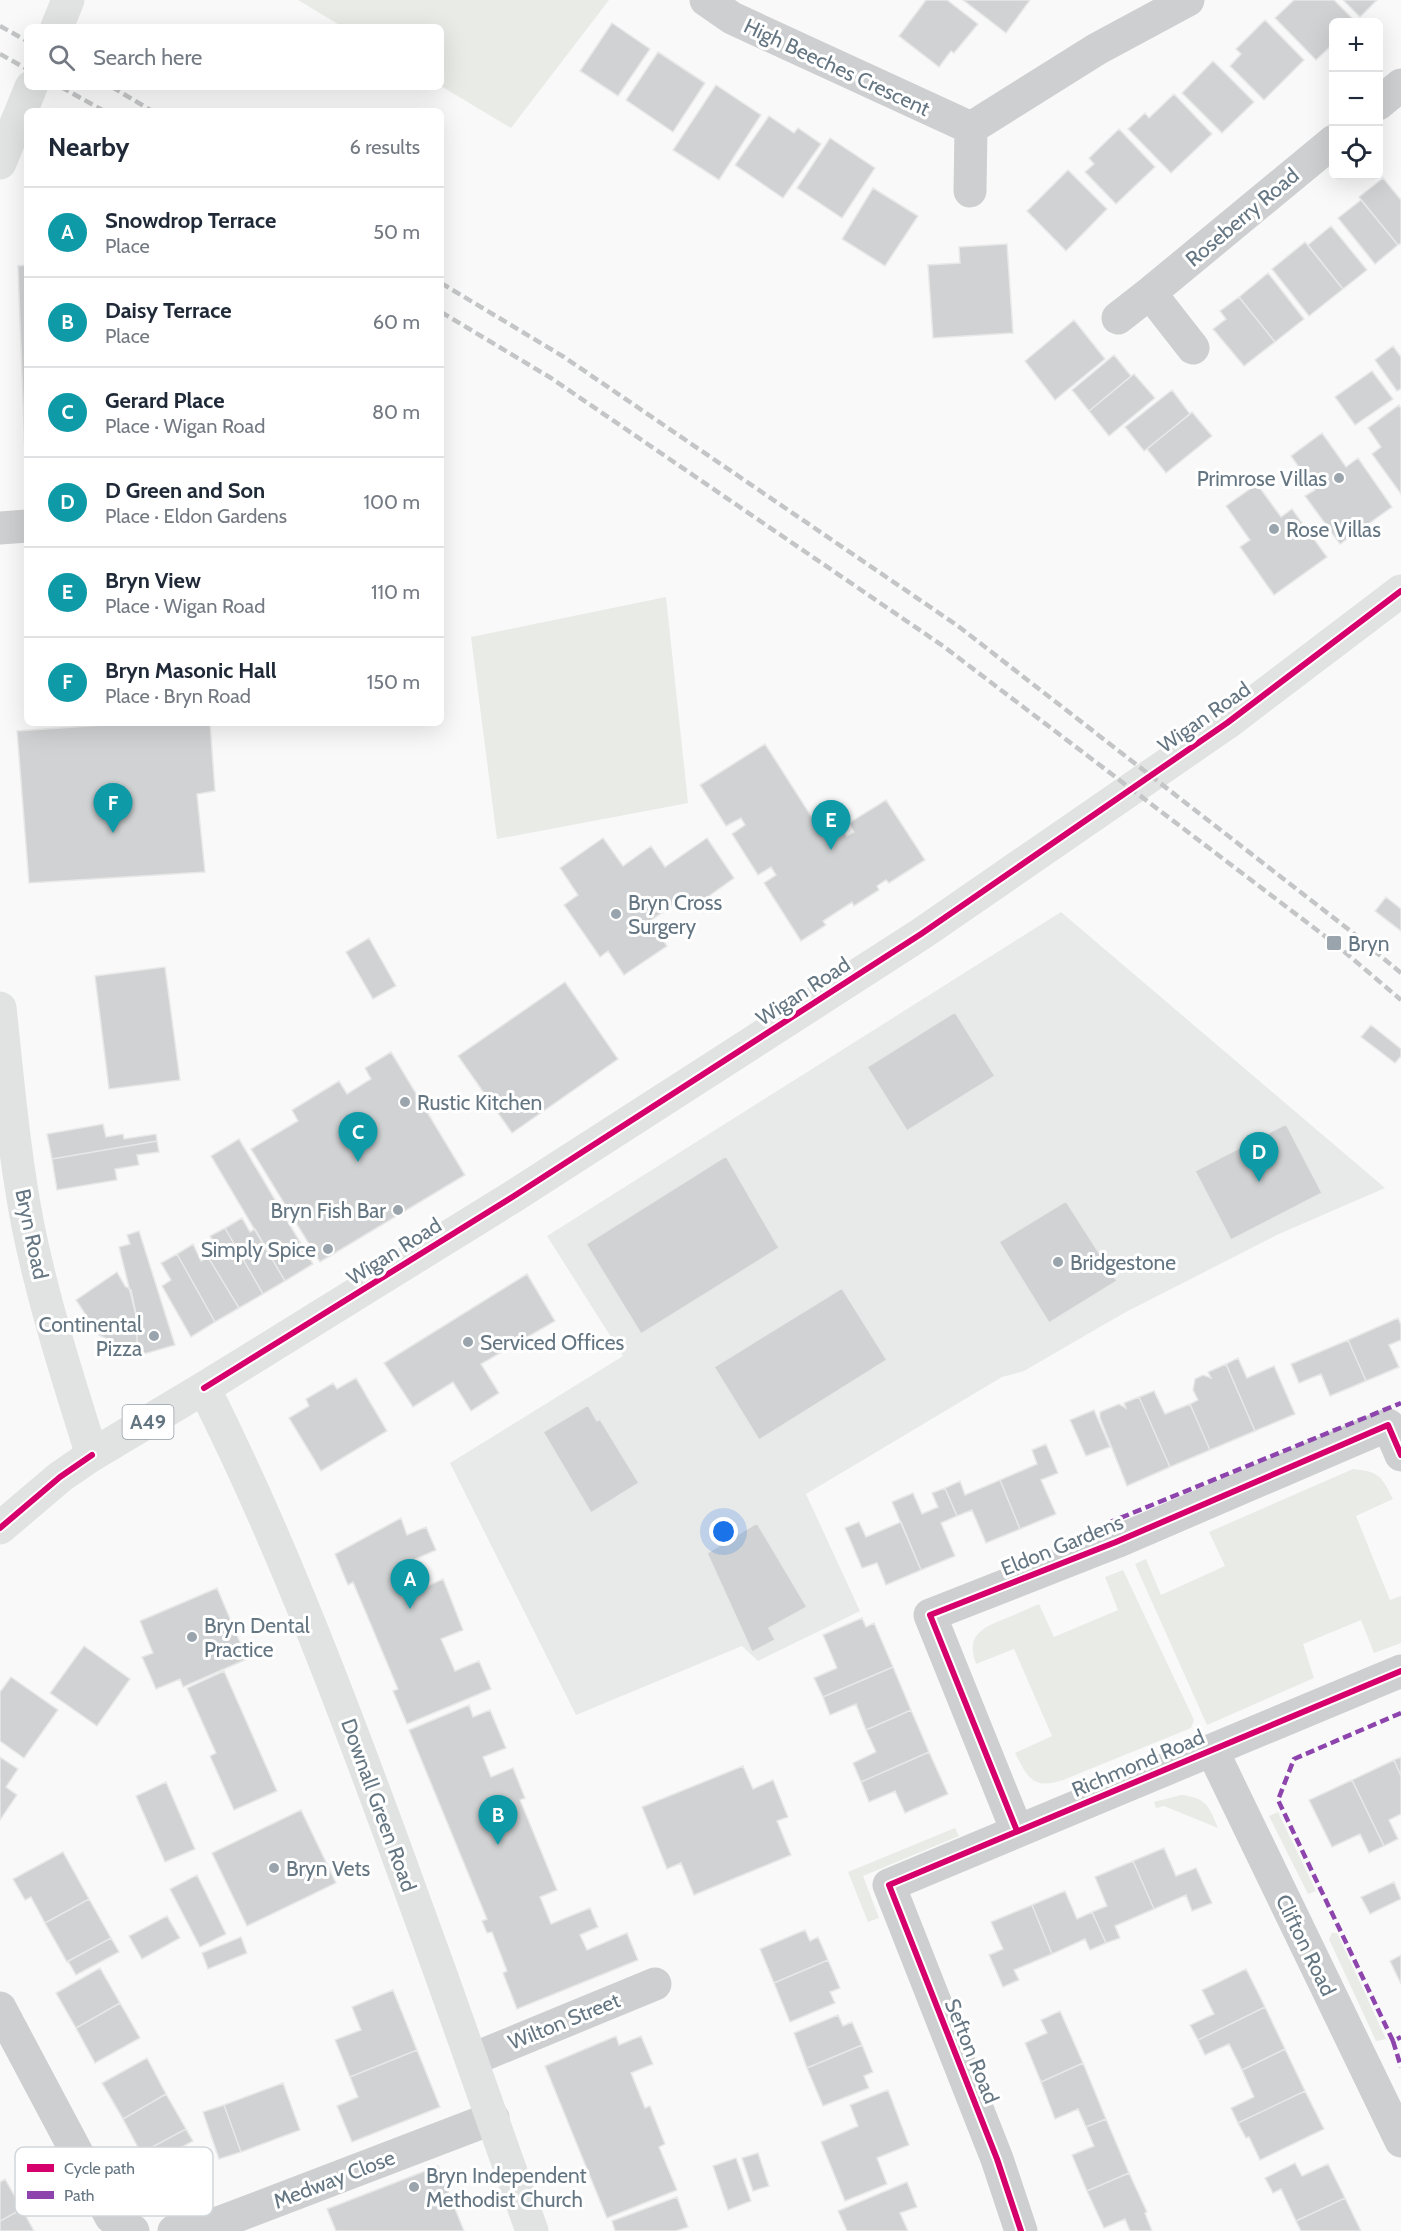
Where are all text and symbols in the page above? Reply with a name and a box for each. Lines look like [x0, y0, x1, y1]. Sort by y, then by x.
street label: High Beeches Crescent [740, 13, 934, 121]
map controls [1329, 18, 1383, 180]
button: + [1329, 18, 1383, 72]
search box [24, 24, 444, 90]
icon: search [45, 41, 78, 74]
text: Search here [93, 44, 202, 71]
button: − [1329, 72, 1383, 126]
button: locate [1329, 126, 1383, 180]
text: Nearby [48, 131, 129, 163]
text: 6 results [349, 135, 420, 159]
street label: Roseberry Road [1180, 162, 1304, 272]
text: Snowdrop Terrace [105, 207, 276, 234]
text: A [61, 220, 74, 244]
text: 50 m [373, 220, 420, 244]
text: Place [105, 234, 150, 258]
text: Daisy Terrace [105, 297, 231, 324]
text: B [61, 310, 74, 334]
text: 60 m [373, 310, 420, 334]
text: Place [105, 324, 150, 348]
text: Gerard Place [105, 387, 224, 414]
text: C [61, 400, 74, 424]
text: 80 m [372, 400, 420, 424]
text: Place · Wigan Road [105, 414, 265, 438]
place label: Primrose Villas [1197, 466, 1327, 491]
marker: Primrose Villas [1332, 471, 1346, 485]
text: D Green and Son [105, 477, 265, 504]
text: D [60, 490, 75, 514]
text: 100 m [364, 490, 420, 514]
text: Place · Eldon Gardens [105, 504, 287, 528]
place label: Rose Villas [1286, 517, 1381, 542]
marker: Rose Villas [1267, 522, 1281, 536]
text: Bryn View [105, 567, 201, 594]
text: E [62, 580, 73, 604]
text: 110 m [371, 580, 420, 604]
text: Place · Wigan Road [105, 594, 265, 618]
text: Bryn Masonic Hall [105, 657, 277, 684]
text: F [62, 670, 73, 694]
text: 150 m [367, 670, 420, 694]
street label: Wigan Road [1153, 676, 1255, 758]
text: Place · Bryn Road [105, 684, 251, 708]
pin: F [94, 784, 132, 833]
pin: E [812, 800, 850, 850]
place label: Bryn Cross Surgery [628, 890, 723, 939]
marker: Bryn Cross Surgery [609, 907, 623, 921]
place label: Bryn [1348, 931, 1389, 956]
marker: Bryn [1325, 934, 1343, 952]
street label: Wigan Road [751, 951, 855, 1031]
place label: Rustic Kitchen [417, 1090, 542, 1115]
marker: Rustic Kitchen [398, 1095, 412, 1109]
pin: C [338, 1112, 378, 1162]
pin: D [1240, 1132, 1278, 1182]
street label: Bryn Road [10, 1187, 54, 1281]
place label: Bryn Fish Bar [271, 1198, 386, 1223]
marker: Bryn Fish Bar [391, 1203, 405, 1217]
street label: Wigan Road [342, 1212, 446, 1290]
place label: Simply Spice [201, 1237, 316, 1262]
marker: Simply Spice [321, 1242, 335, 1256]
place label: Bridgestone [1070, 1250, 1176, 1275]
marker: Bridgestone [1051, 1255, 1065, 1269]
place label: Continental Pizza [39, 1312, 142, 1361]
marker: Continental Pizza [147, 1329, 161, 1343]
place label: Serviced Offices [480, 1330, 625, 1355]
marker: Serviced Offices [461, 1335, 475, 1349]
road number: A49 [122, 1405, 174, 1439]
street label: Eldon Gardens [997, 1509, 1127, 1581]
your location [709, 1517, 738, 1546]
pin: A [390, 1560, 430, 1609]
place label: Bryn Dental Practice [204, 1613, 310, 1662]
marker: Bryn Dental Practice [185, 1630, 199, 1644]
street label: Downall Green Road [336, 1715, 422, 1895]
street label: Richmond Road [1068, 1724, 1208, 1802]
pin: B [478, 1796, 518, 1845]
place label: Bryn Vets [286, 1856, 370, 1881]
marker: Bryn Vets [267, 1861, 281, 1875]
street label: Clifton Road [1271, 1890, 1341, 2000]
street label: Wilton Street [505, 1987, 623, 2055]
street label: Sefton Road [940, 1995, 1004, 2107]
street label: Medway Close [270, 2144, 399, 2214]
legend [15, 2147, 213, 2216]
text: Cycle path [64, 2159, 135, 2178]
place label: Bryn Independent Methodist Church [426, 2163, 587, 2212]
marker: Bryn Independent Methodist Church [407, 2180, 421, 2194]
text: Path [64, 2186, 95, 2205]

